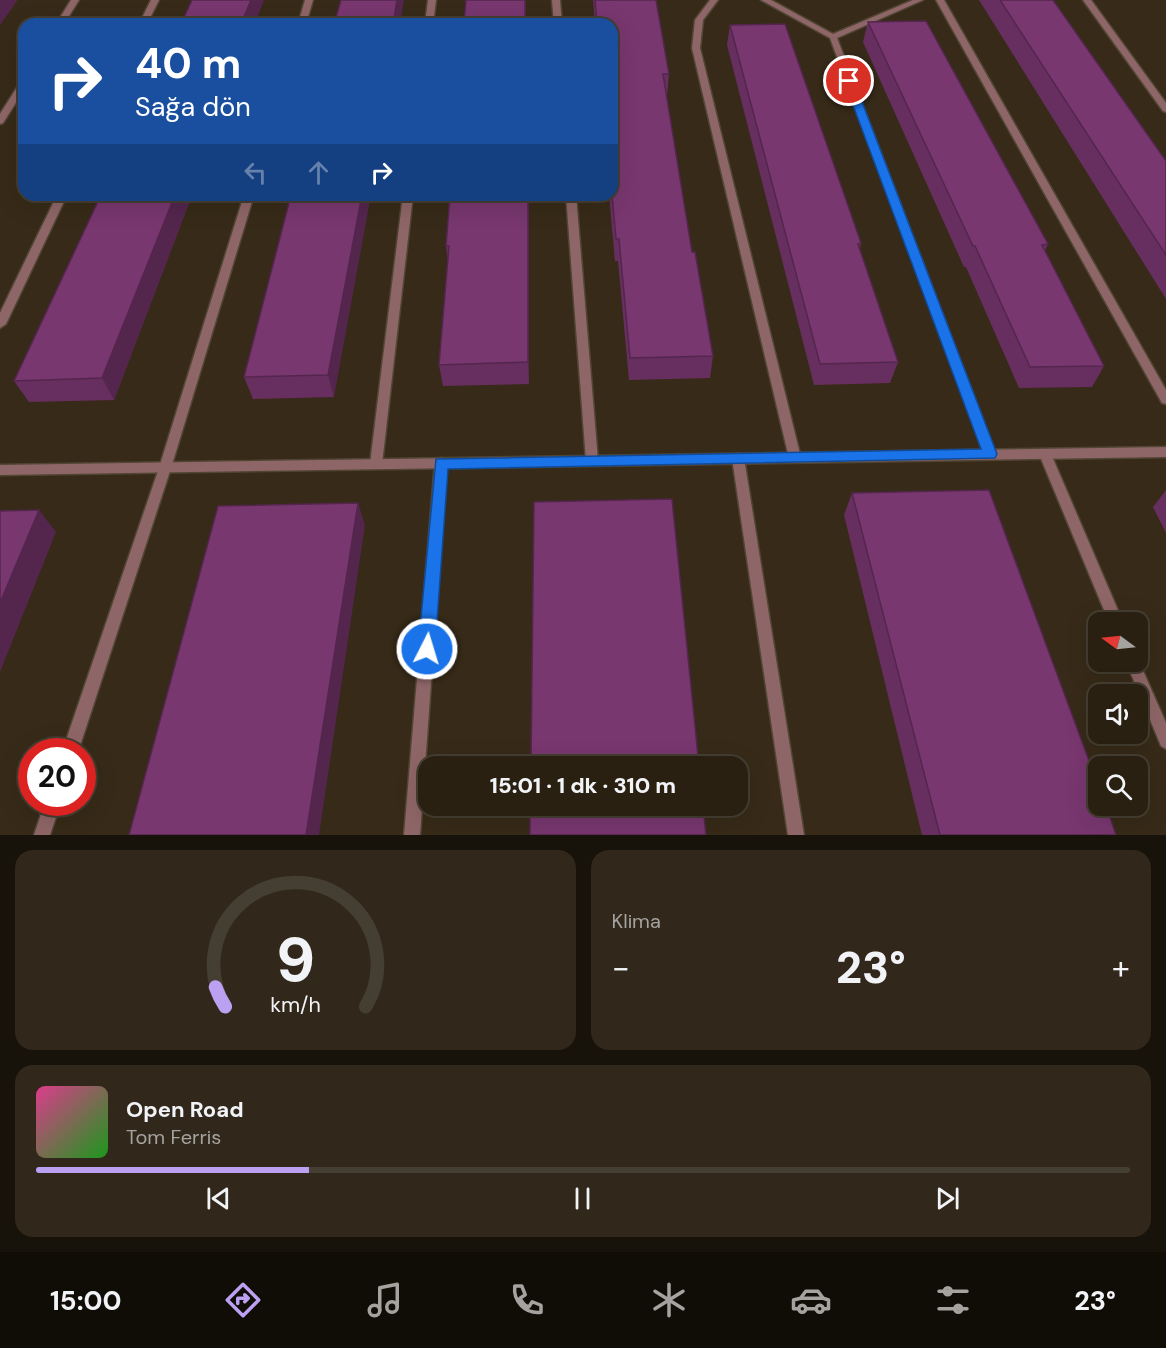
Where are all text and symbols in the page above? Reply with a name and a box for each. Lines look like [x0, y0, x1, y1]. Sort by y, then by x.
text: 40 m [135, 36, 241, 91]
icon: right [36, 42, 114, 120]
pin [823, 55, 874, 106]
icon: arrive [832, 64, 865, 97]
text: Sağa dön [135, 89, 251, 124]
icon: left [239, 156, 272, 189]
icon: ahead [302, 156, 335, 189]
icon: right [365, 156, 398, 189]
north arrow [1088, 612, 1148, 672]
map controls [1088, 612, 1148, 816]
position arrow [395, 617, 459, 681]
button: sound [1088, 684, 1148, 744]
speed limit sign: 20 [18, 738, 96, 816]
button: search [1088, 756, 1148, 816]
text: 15:01 · 1 dk · 310 m [490, 771, 676, 800]
text: Klima [612, 908, 661, 934]
text: 9 [275, 919, 315, 1000]
text: 23° [836, 938, 906, 997]
text: − [612, 946, 630, 989]
text: + [1112, 946, 1130, 989]
text: km/h [270, 991, 321, 1019]
text: Open Road [126, 1095, 244, 1124]
text: Tom Ferris [126, 1124, 221, 1150]
icon: previous [202, 1182, 235, 1215]
icon: pause [566, 1182, 599, 1215]
icon: next [931, 1182, 964, 1215]
icon: directions [222, 1279, 264, 1321]
icon: music [364, 1279, 406, 1321]
icon: phone [506, 1279, 548, 1321]
icon: climate [648, 1279, 690, 1321]
icon: car [790, 1279, 832, 1321]
icon: filters [932, 1279, 974, 1321]
text: 15:00 [50, 1283, 122, 1318]
text: 23° [1074, 1283, 1116, 1318]

